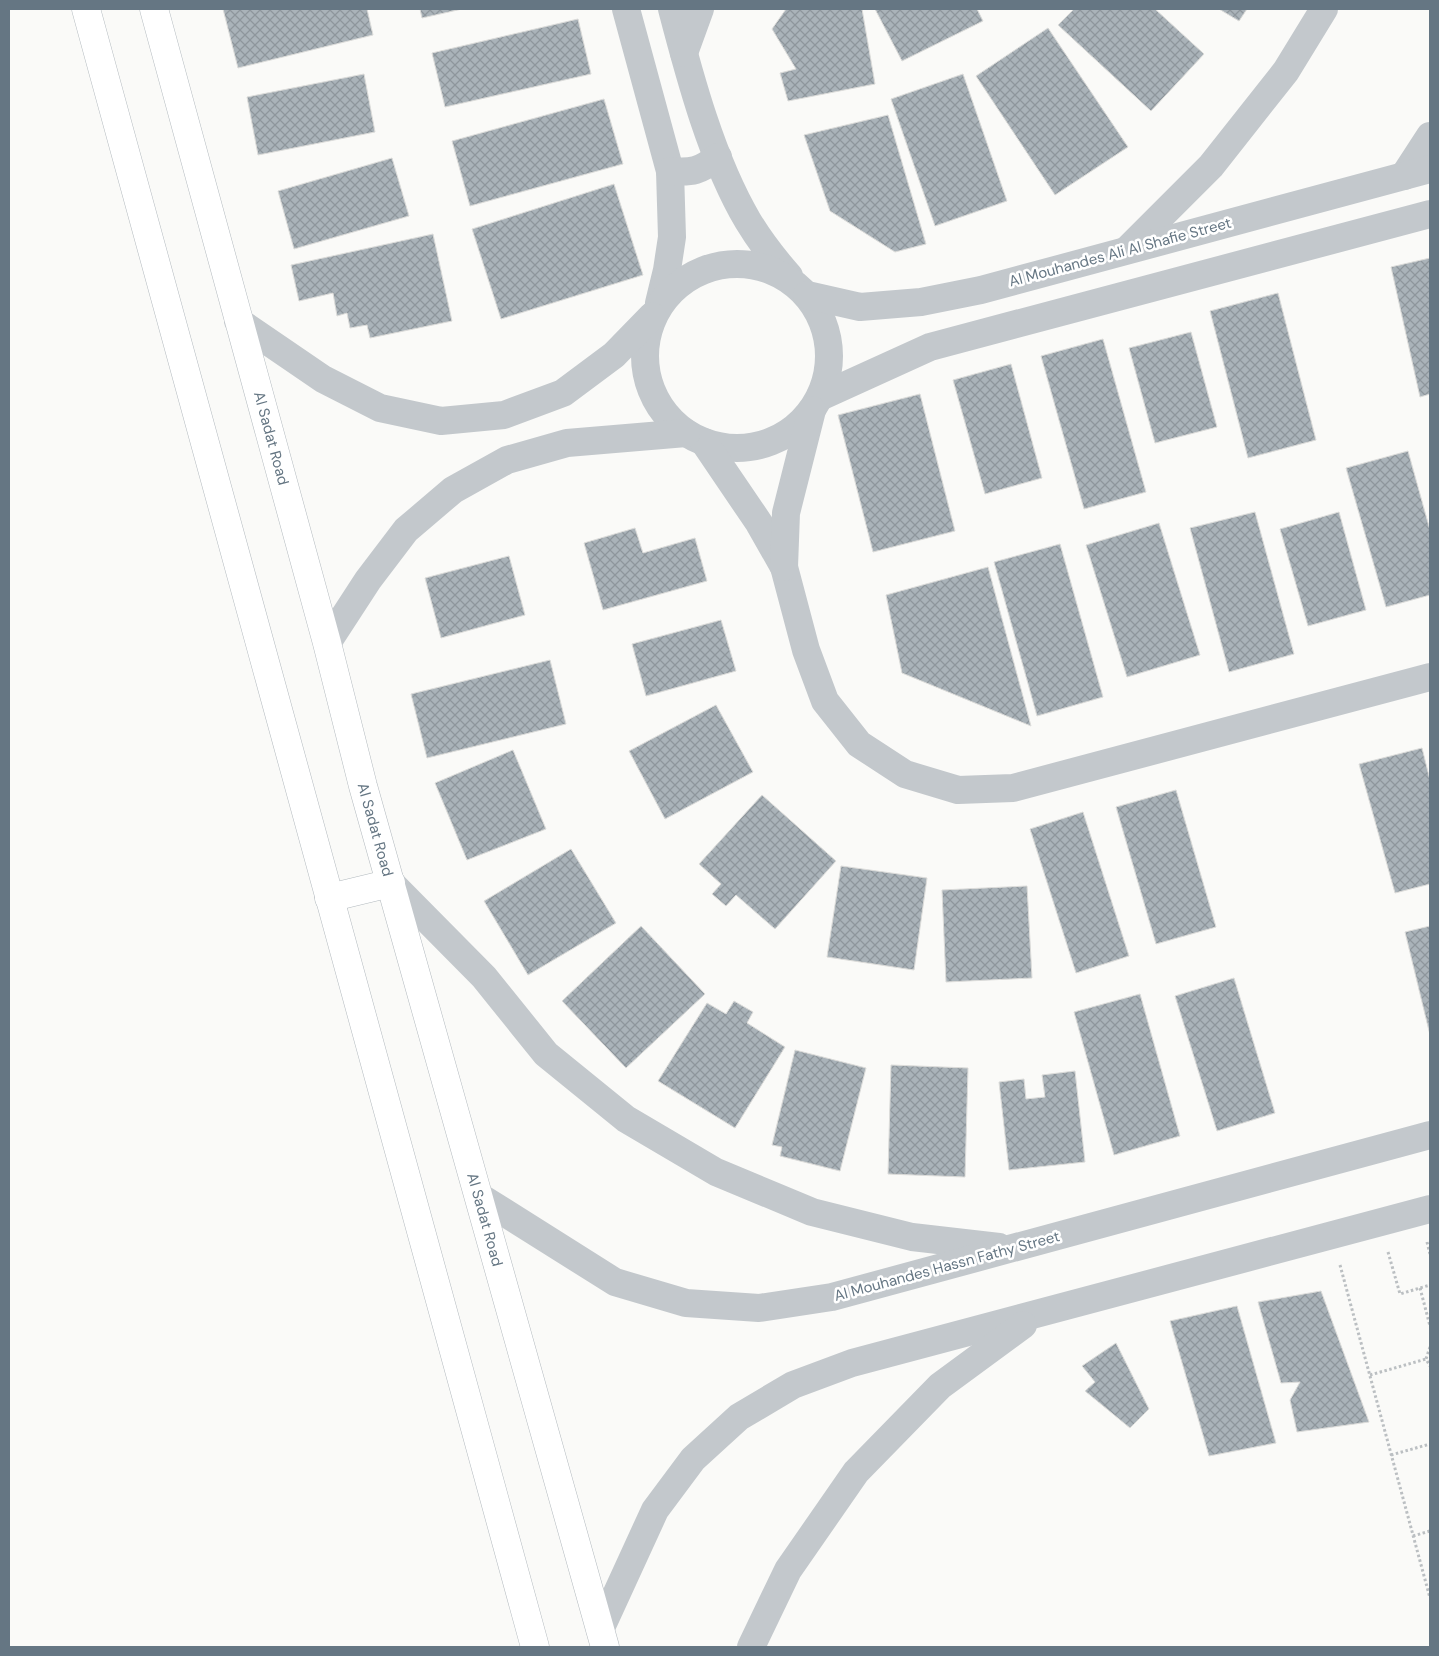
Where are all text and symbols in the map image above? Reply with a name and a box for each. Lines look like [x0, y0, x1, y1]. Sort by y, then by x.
street label: Al Mouhandes Ali Al Shafie Street [1007, 213, 1233, 291]
street label: Al Sadat Road [249, 389, 293, 487]
street label: Al Sadat Road [353, 781, 398, 879]
street label: Al Sadat Road [462, 1170, 508, 1269]
street label: Al Mouhandes Hassn Fathy Street [832, 1226, 1062, 1306]

